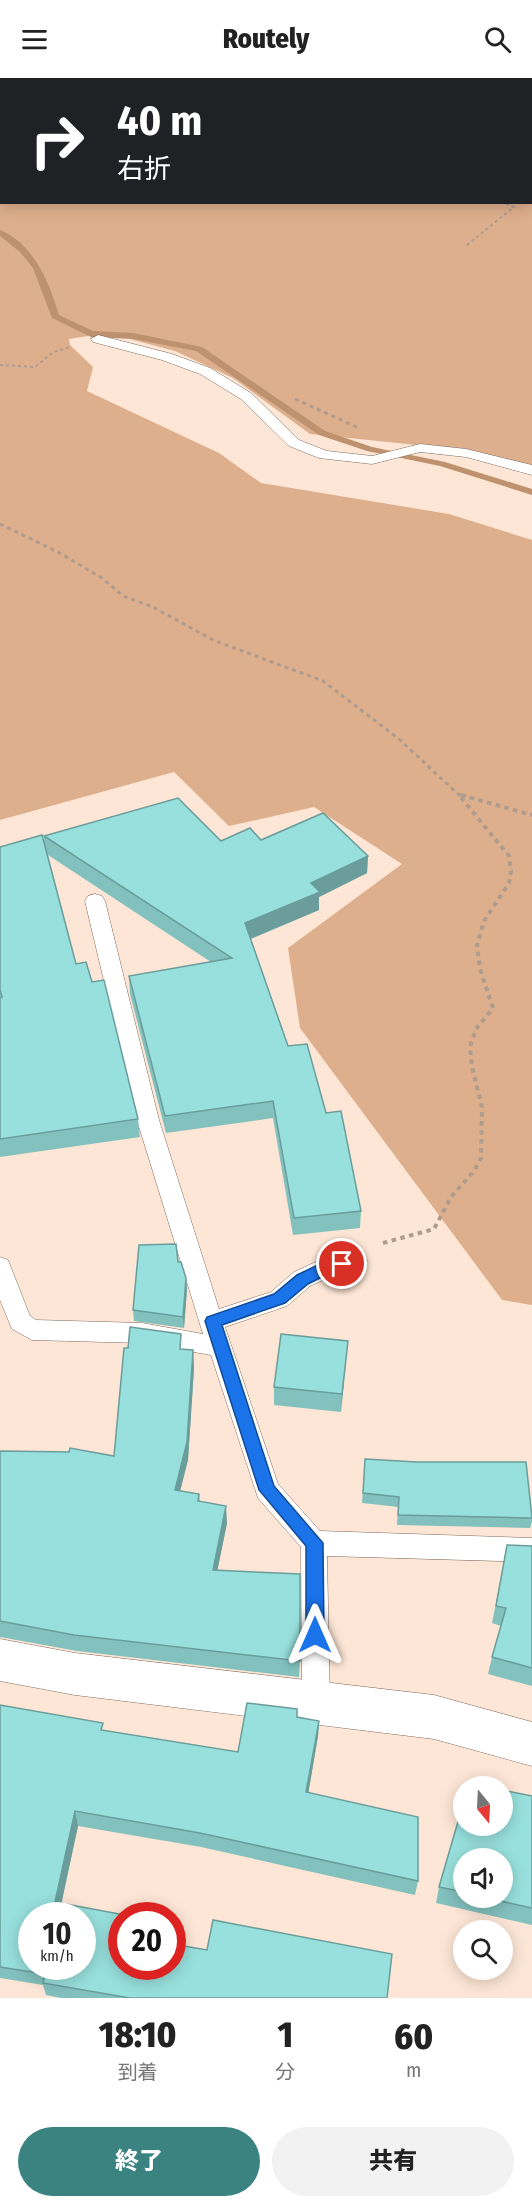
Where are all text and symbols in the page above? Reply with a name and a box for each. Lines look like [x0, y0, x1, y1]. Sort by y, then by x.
icon: menu [18, 23, 51, 56]
text: Routely [223, 23, 309, 55]
icon: search [481, 23, 514, 56]
text: 40 m [117, 96, 202, 146]
icon: right [18, 102, 96, 180]
text: 右折 [117, 153, 171, 185]
pin [316, 1238, 367, 1289]
icon: arrive [325, 1247, 358, 1280]
position arrow [283, 1603, 347, 1667]
north arrow [453, 1776, 513, 1836]
map controls [453, 1776, 513, 1980]
button: sound [453, 1848, 513, 1908]
speed limit sign: 20 [108, 1902, 186, 1980]
text: 10 [42, 1916, 72, 1952]
button: search [453, 1920, 513, 1980]
text: km/h [40, 1947, 74, 1965]
text: 18:10 [99, 2013, 176, 2057]
text: 1 [277, 2013, 293, 2057]
text: 60 [394, 2015, 433, 2059]
text: m [406, 2058, 421, 2082]
text: 到着 [118, 2060, 158, 2084]
text: 分 [275, 2060, 295, 2084]
button: 終了 [18, 2127, 260, 2196]
button: 共有 [272, 2127, 514, 2196]

